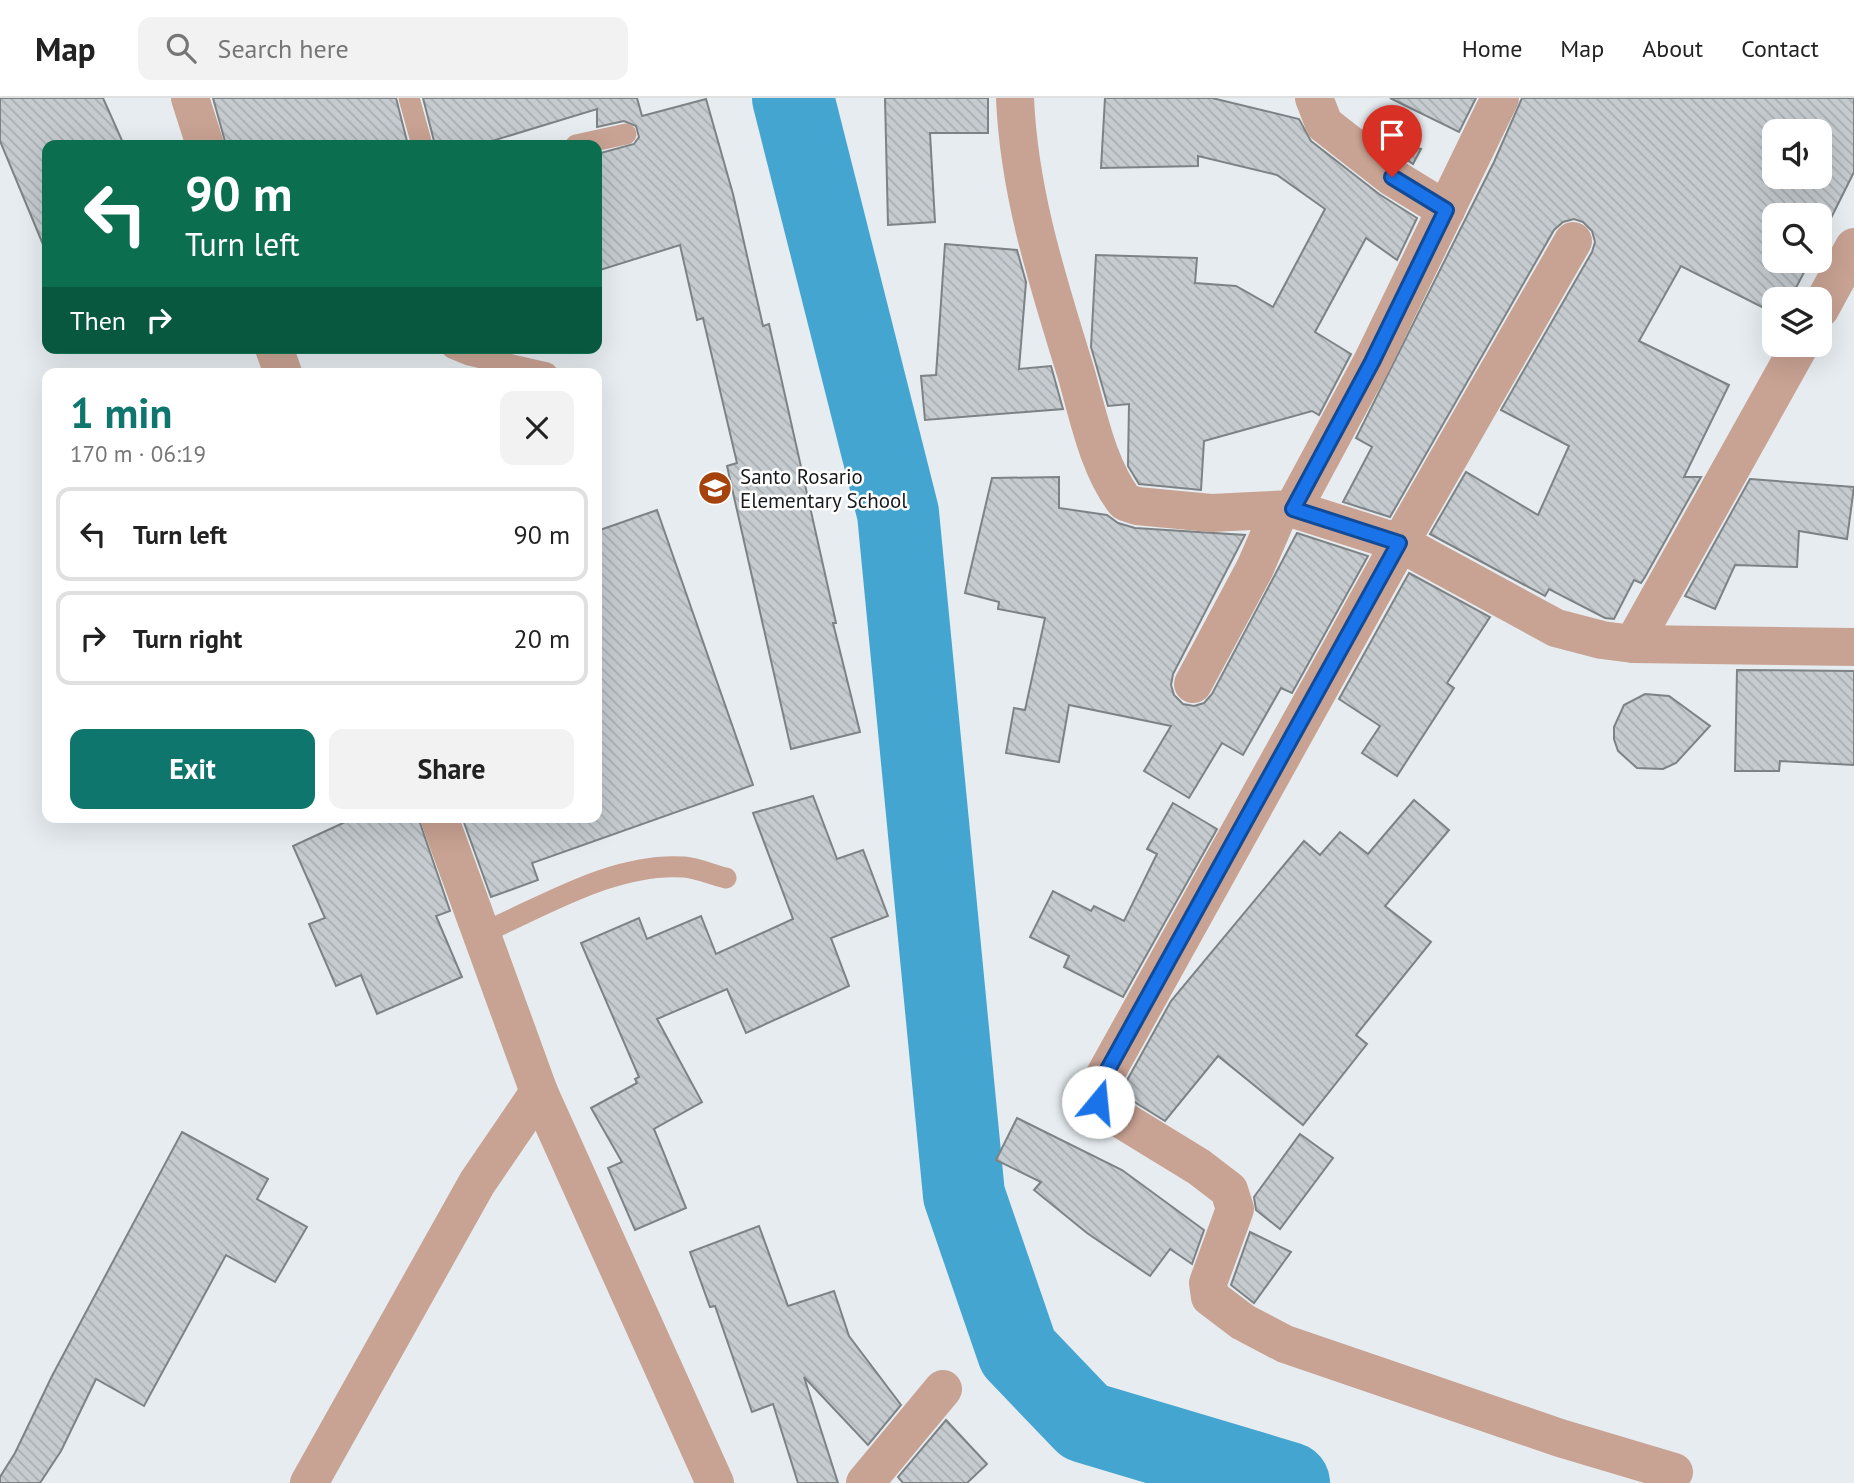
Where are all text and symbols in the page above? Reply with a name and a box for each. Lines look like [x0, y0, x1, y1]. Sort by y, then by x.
search box [138, 17, 628, 80]
text: Map [35, 27, 96, 70]
icon: search [162, 29, 200, 67]
text: Search here [218, 32, 349, 65]
text: Home [1462, 33, 1522, 64]
text: Map [1560, 33, 1604, 64]
text: About [1642, 33, 1703, 64]
text: Contact [1741, 33, 1819, 64]
pin [1362, 105, 1422, 177]
icon: arrive [1373, 116, 1411, 154]
map controls [1762, 119, 1832, 357]
button: sound [1762, 119, 1832, 189]
text: 90 m [185, 161, 292, 225]
icon: left [70, 168, 161, 259]
button: search [1762, 203, 1832, 273]
text: Turn left [185, 223, 300, 265]
button: layers [1762, 287, 1832, 357]
icon: right [140, 301, 178, 339]
text: Then [70, 304, 126, 337]
text: 1 min [70, 385, 172, 440]
button: close [500, 391, 574, 465]
text: 170 m · 06:19 [70, 439, 206, 468]
place label: Santo Rosario Elementary School [740, 463, 907, 514]
school or university icon: Santo Rosario Elementary School [696, 469, 734, 507]
icon: left [74, 515, 112, 553]
text: Turn left [133, 518, 227, 551]
text: 90 m [514, 518, 570, 551]
icon: right [74, 619, 112, 657]
text: Turn right [133, 622, 242, 655]
text: 20 m [514, 622, 570, 655]
button: Exit [70, 729, 315, 809]
button: Share [329, 729, 574, 809]
position arrow [1061, 1065, 1135, 1139]

